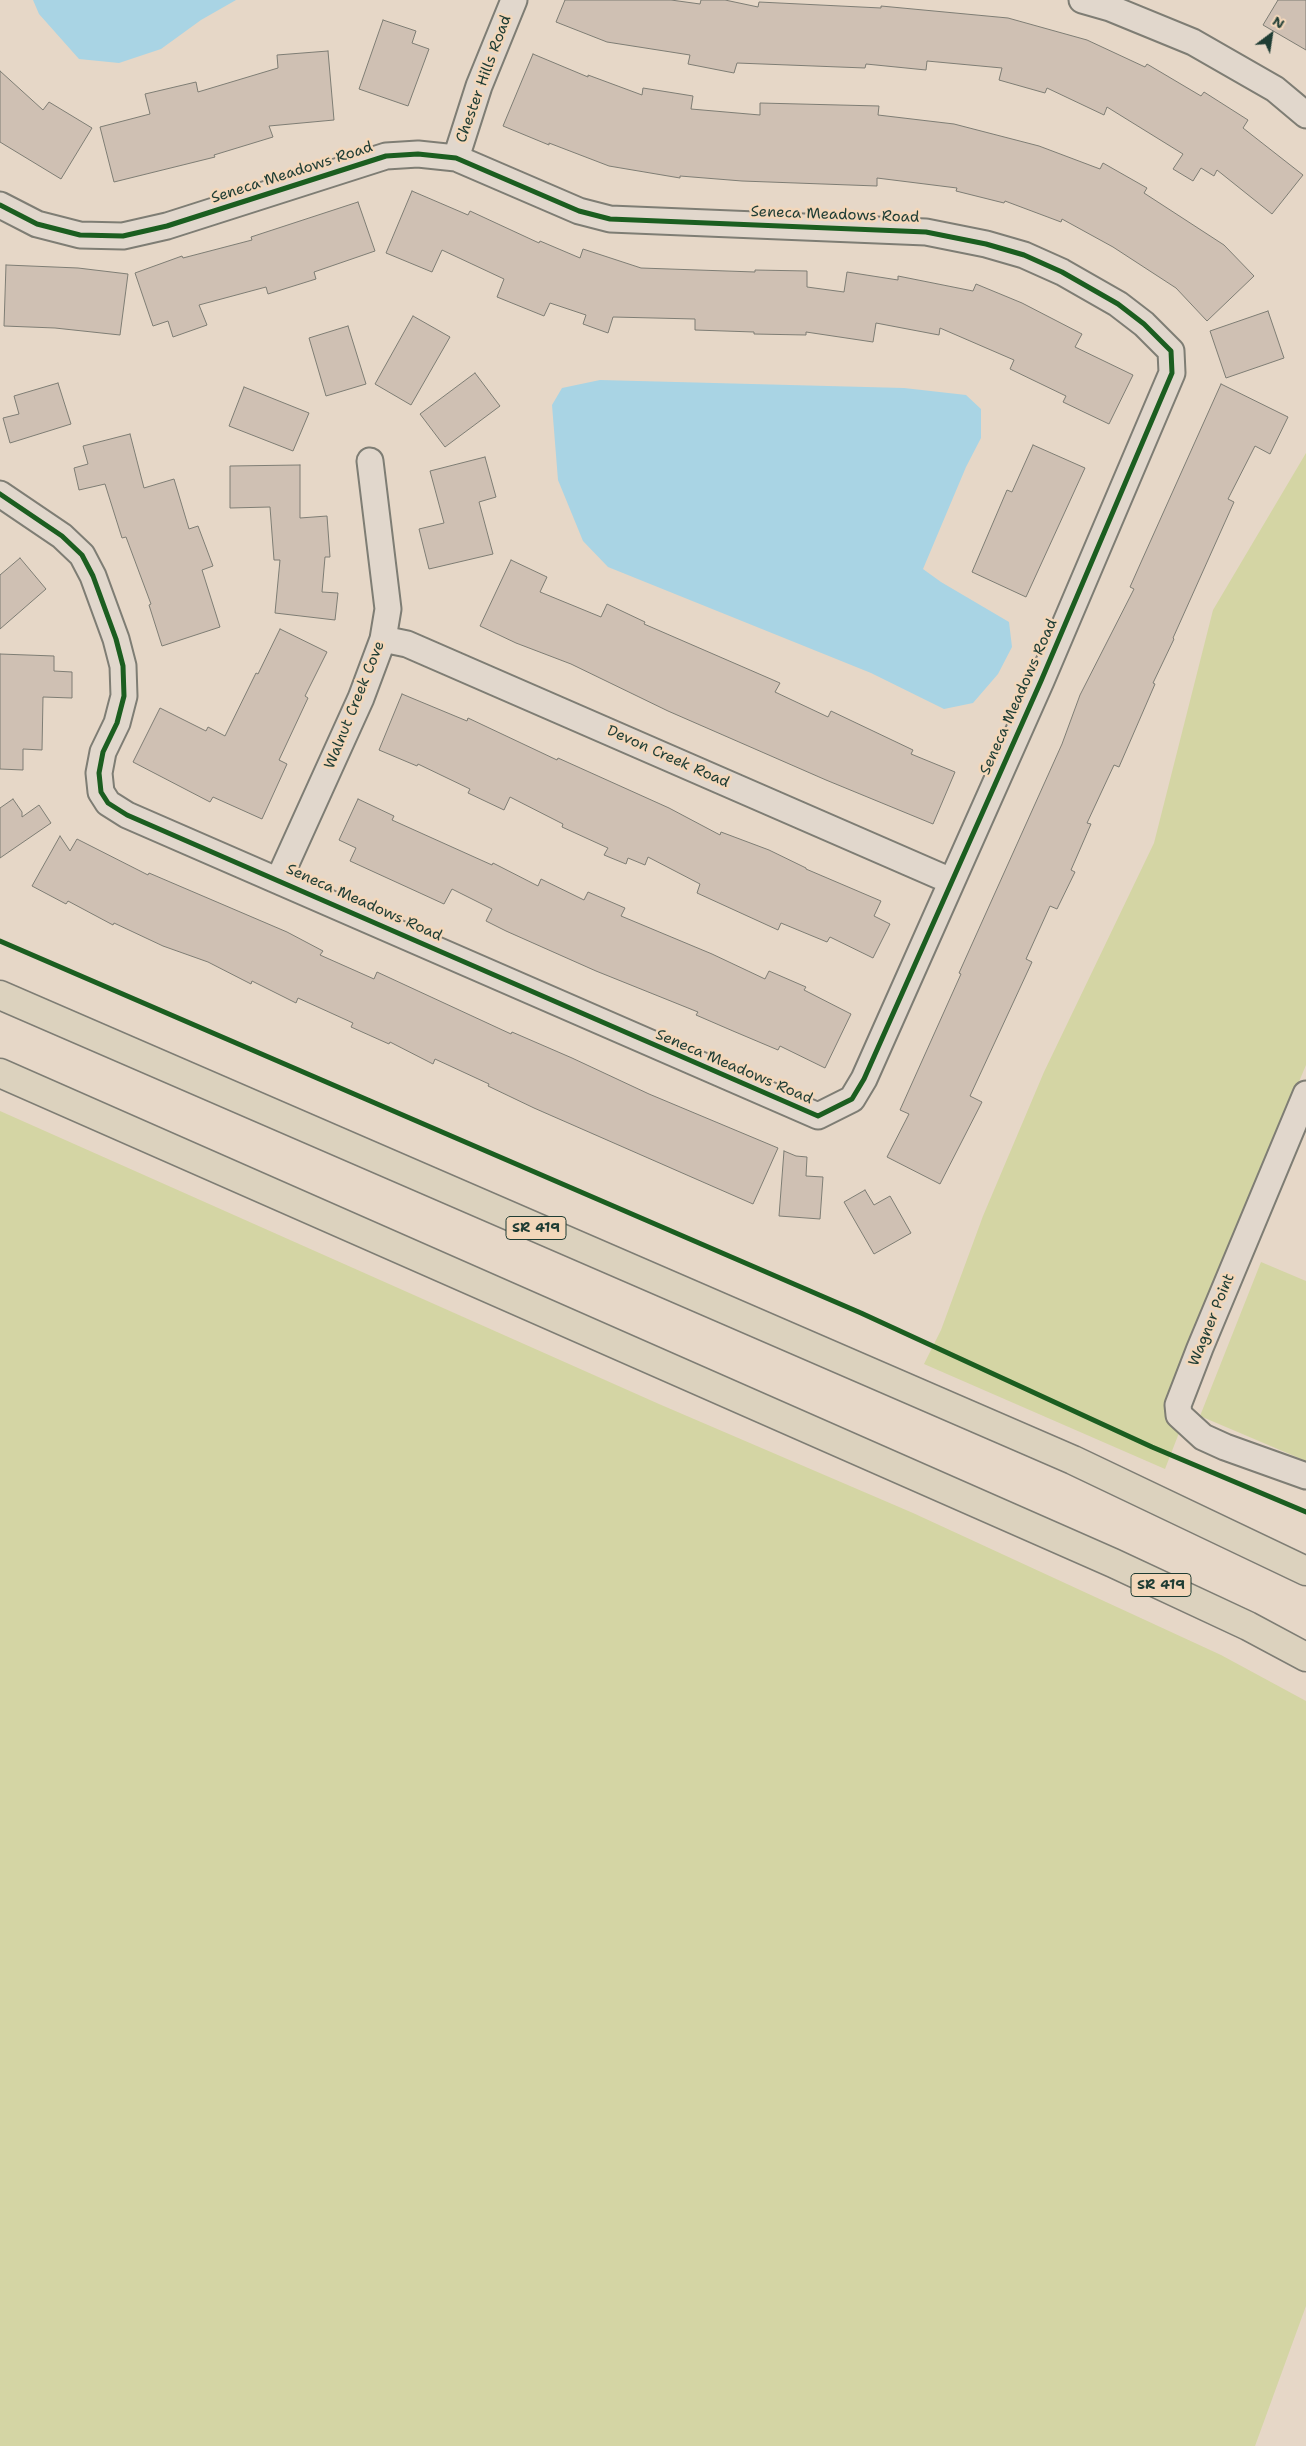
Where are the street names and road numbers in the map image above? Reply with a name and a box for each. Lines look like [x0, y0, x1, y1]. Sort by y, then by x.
street label: Chester Hills Road [453, 13, 515, 145]
street label: Seneca Meadows Road [209, 138, 375, 208]
street label: Seneca Meadows Road [750, 203, 920, 227]
street label: Seneca Meadows Road [976, 616, 1062, 778]
street label: Walnut Creek Cove [321, 638, 389, 772]
street label: Devon Creek Road [604, 722, 732, 792]
street label: Seneca Meadows Road [283, 860, 445, 946]
street label: Seneca Meadows Road [653, 1026, 815, 1108]
road number: SR 419 [506, 1216, 566, 1240]
street label: Wagner Point [1185, 1271, 1239, 1369]
road number: SR 419 [1131, 1574, 1191, 1596]

